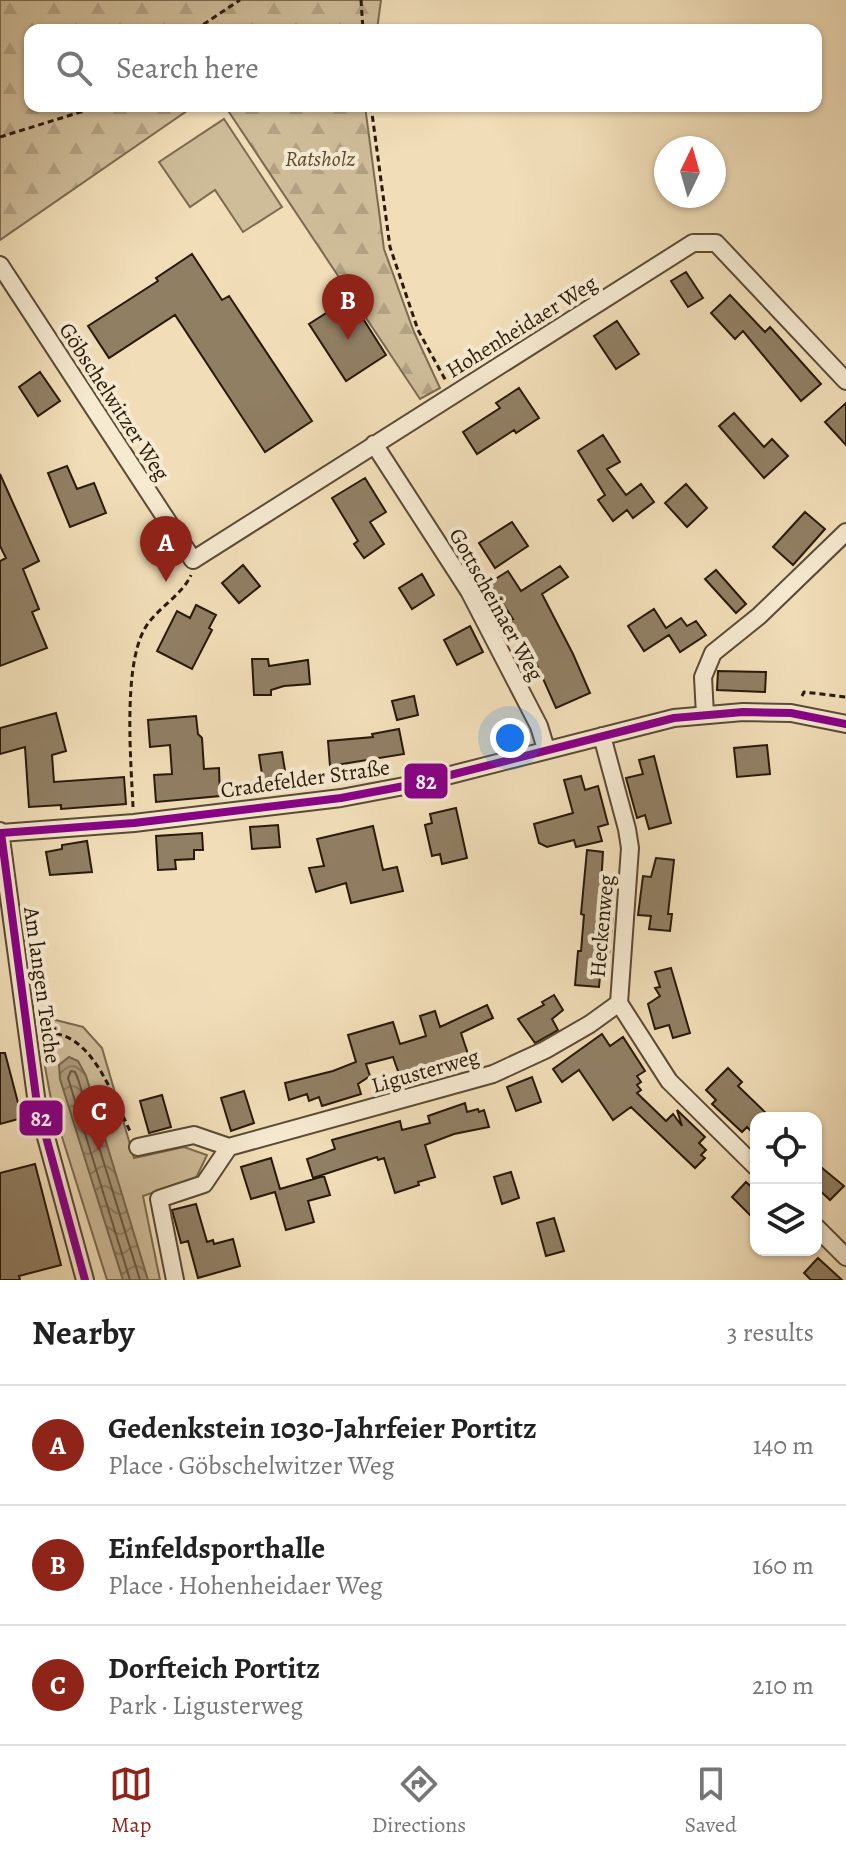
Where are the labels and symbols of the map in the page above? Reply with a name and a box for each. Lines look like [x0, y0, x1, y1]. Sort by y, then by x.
north arrow [654, 136, 726, 208]
park label: Ratsholz [285, 144, 355, 174]
street label: Hohenheidaer Weg [440, 268, 603, 385]
pin: B [322, 274, 374, 340]
street label: Göbschelwitzer Weg [52, 317, 177, 486]
pin: A [140, 516, 192, 582]
street label: Gottscheinaer Weg [442, 523, 550, 686]
your location [490, 718, 530, 758]
street label: Cradefelder Straße [219, 752, 392, 806]
line badge: 82 [403, 762, 449, 800]
text: 82 [415, 767, 437, 797]
street label: Heckenweg [583, 873, 621, 979]
street label: Am langen Teiche [16, 904, 68, 1065]
street label: Ligusterweg [368, 1041, 483, 1101]
pin: C [73, 1085, 125, 1151]
line badge: 82 [18, 1099, 64, 1137]
text: 82 [30, 1104, 52, 1134]

